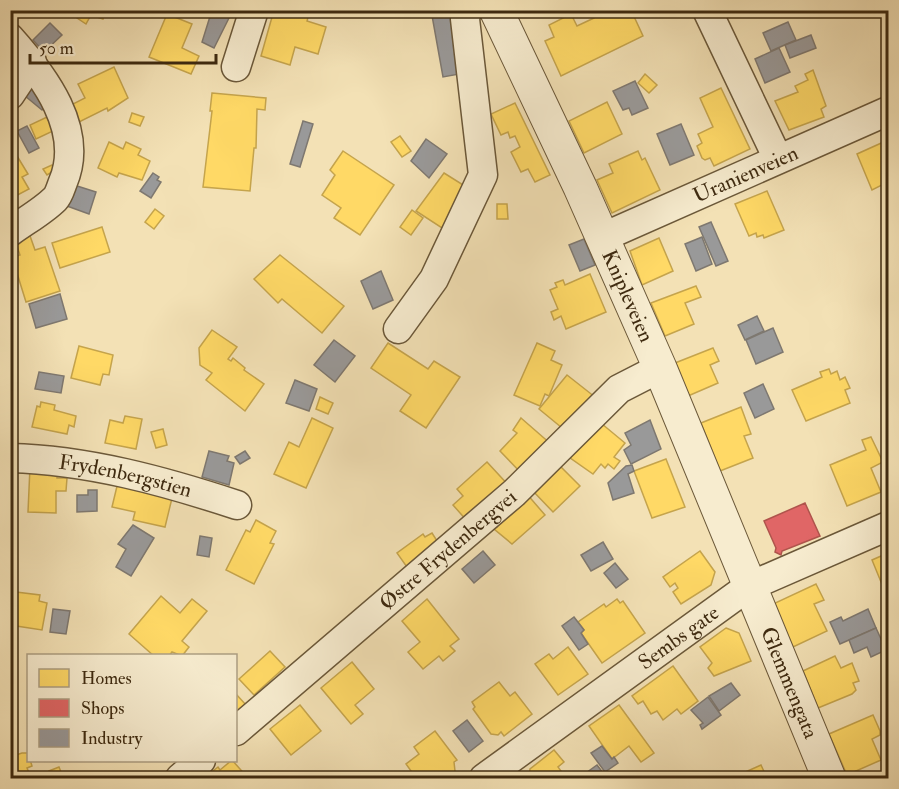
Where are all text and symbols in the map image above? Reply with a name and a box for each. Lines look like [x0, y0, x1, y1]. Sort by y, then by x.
scale bar [30, 27, 216, 65]
text: 50 m [39, 37, 74, 60]
street label: Uranienveien [689, 139, 803, 210]
street label: Knipleveien [595, 246, 660, 347]
street label: Frydenbergstien [57, 449, 195, 504]
street label: Østre Frydenbergvei [374, 483, 523, 616]
street label: Sembs gate [633, 599, 725, 676]
street label: Glemmengata [754, 623, 824, 743]
legend [27, 654, 237, 762]
text: Homes [81, 667, 132, 690]
text: Shops [81, 697, 124, 720]
text: Industry [81, 727, 143, 750]

